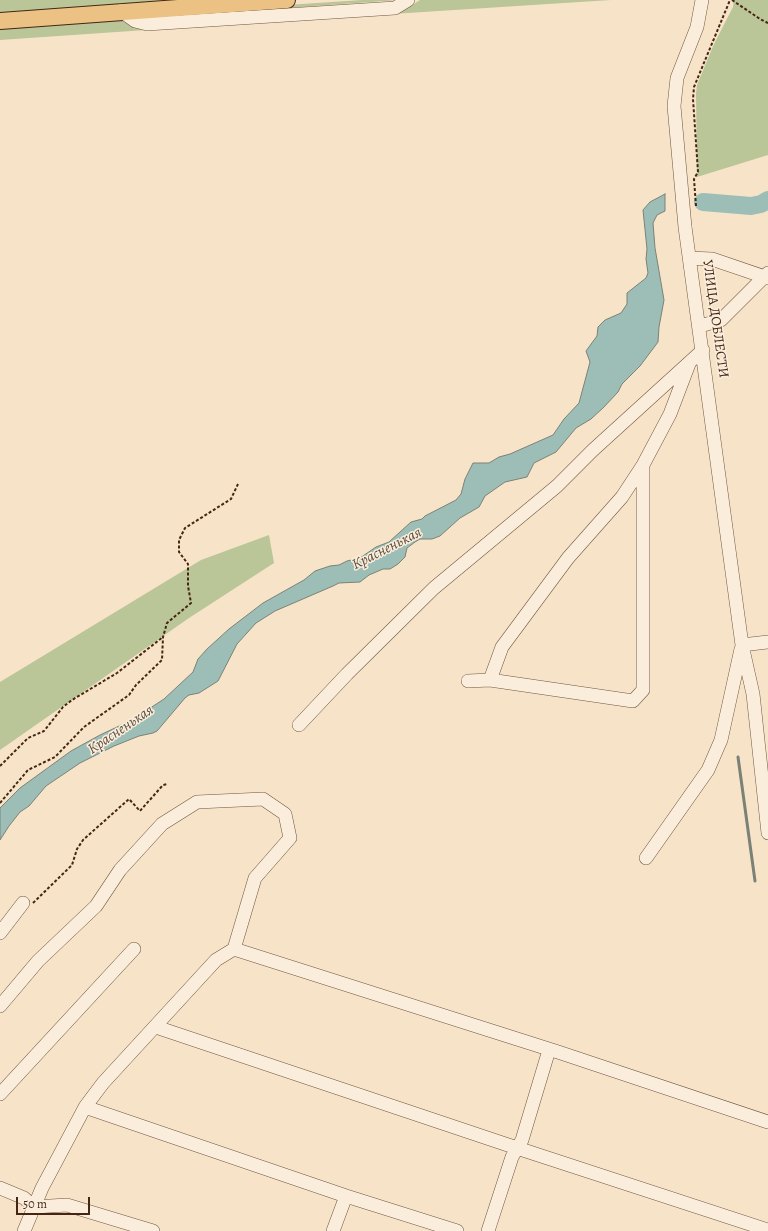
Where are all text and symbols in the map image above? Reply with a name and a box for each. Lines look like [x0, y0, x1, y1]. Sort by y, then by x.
street label: УЛИЦА ДОБЛЕСТИ [698, 259, 732, 379]
water label: Красненькая [349, 524, 425, 574]
water label: Красненькая [85, 701, 157, 759]
scale bar [18, 1189, 92, 1215]
text: 50 m [23, 1196, 47, 1212]

